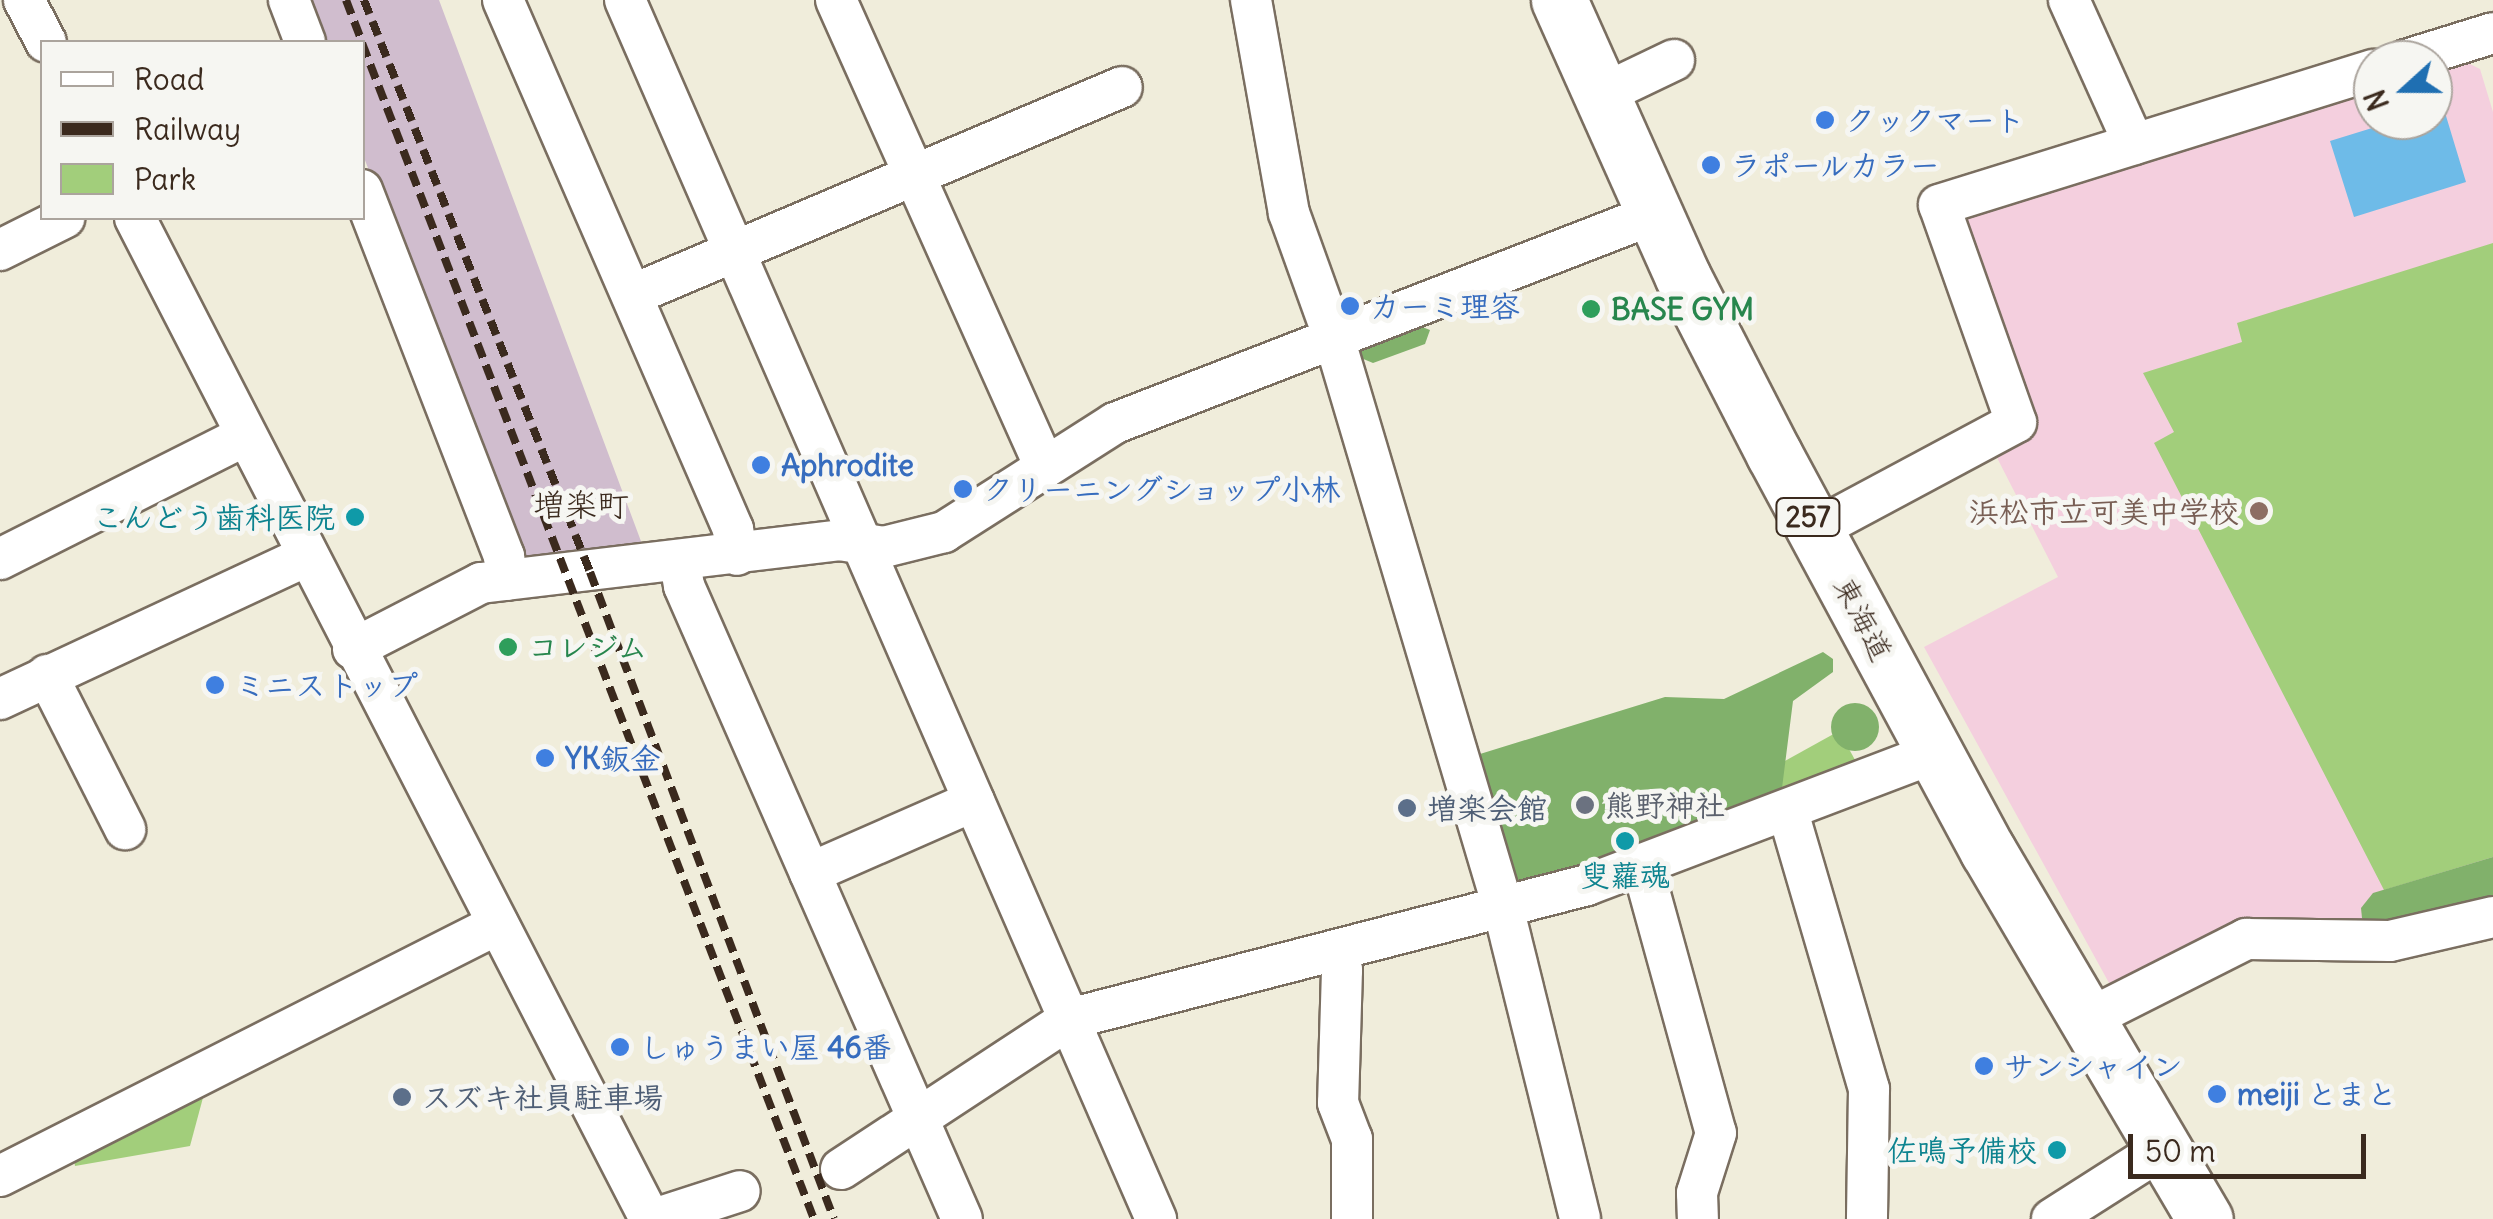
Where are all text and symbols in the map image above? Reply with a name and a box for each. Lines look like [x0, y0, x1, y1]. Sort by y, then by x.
legend [40, 40, 365, 220]
north arrow [2353, 40, 2453, 140]
text: Road [134, 60, 204, 98]
text: N [2357, 85, 2397, 116]
place label: クックマート [1845, 102, 2025, 138]
marker: クックマート [1814, 109, 1836, 131]
text: Railway [134, 110, 241, 148]
place label: ラポールカラー [1731, 147, 1941, 183]
marker: ラポールカラー [1700, 154, 1722, 176]
text: Park [134, 160, 196, 198]
place label: カーミ理容 [1370, 288, 1520, 324]
place label: BASE GYM [1611, 291, 1754, 327]
marker: カーミ理容 [1339, 295, 1361, 317]
marker: BASE GYM [1580, 298, 1602, 320]
place label: Aphrodite [781, 447, 914, 483]
marker: Aphrodite [750, 454, 772, 476]
place label: クリーニングショップ小林 [983, 471, 1343, 507]
marker: クリーニングショップ小林 [952, 478, 974, 500]
district label: 増楽町 [533, 486, 629, 524]
place label: 浜松市立可美中学校 [1969, 493, 2239, 529]
road number: 257 [1773, 494, 1843, 540]
place label: こんどう歯科医院 [95, 499, 335, 535]
marker: 浜松市立可美中学校 [2248, 500, 2270, 522]
marker: こんどう歯科医院 [344, 506, 366, 528]
street label: 東海道 [1826, 571, 1900, 667]
place label: コレジム [528, 629, 648, 665]
marker: コレジム [497, 636, 519, 658]
place label: ミニストップ [235, 667, 415, 703]
marker: ミニストップ [204, 674, 226, 696]
place label: YK鈑金 [565, 740, 660, 776]
marker: YK鈑金 [534, 747, 556, 769]
place label: 熊野神社 [1605, 787, 1725, 823]
place label: 増楽会館 [1427, 790, 1547, 826]
marker: 熊野神社 [1574, 794, 1596, 816]
marker: 増楽会館 [1396, 797, 1418, 819]
marker: 叟蘿魂 [1614, 830, 1636, 852]
place label: 叟蘿魂 [1580, 857, 1670, 893]
place label: しゅうまい屋 46番 [640, 1029, 892, 1065]
marker: しゅうまい屋 46番 [609, 1036, 631, 1058]
place label: サンシャイン [2004, 1048, 2184, 1084]
marker: サンシャイン [1973, 1055, 1995, 1077]
place label: meiji とまと [2237, 1076, 2397, 1112]
place label: スズキ社員駐車場 [422, 1079, 662, 1115]
marker: meiji とまと [2206, 1083, 2228, 1105]
marker: スズキ社員駐車場 [391, 1086, 413, 1108]
scale bar [2133, 1114, 2370, 1176]
place label: 佐鳴予備校 [1887, 1132, 2037, 1168]
text: 50 m [2145, 1132, 2215, 1170]
marker: 佐鳴予備校 [2046, 1139, 2068, 1161]

